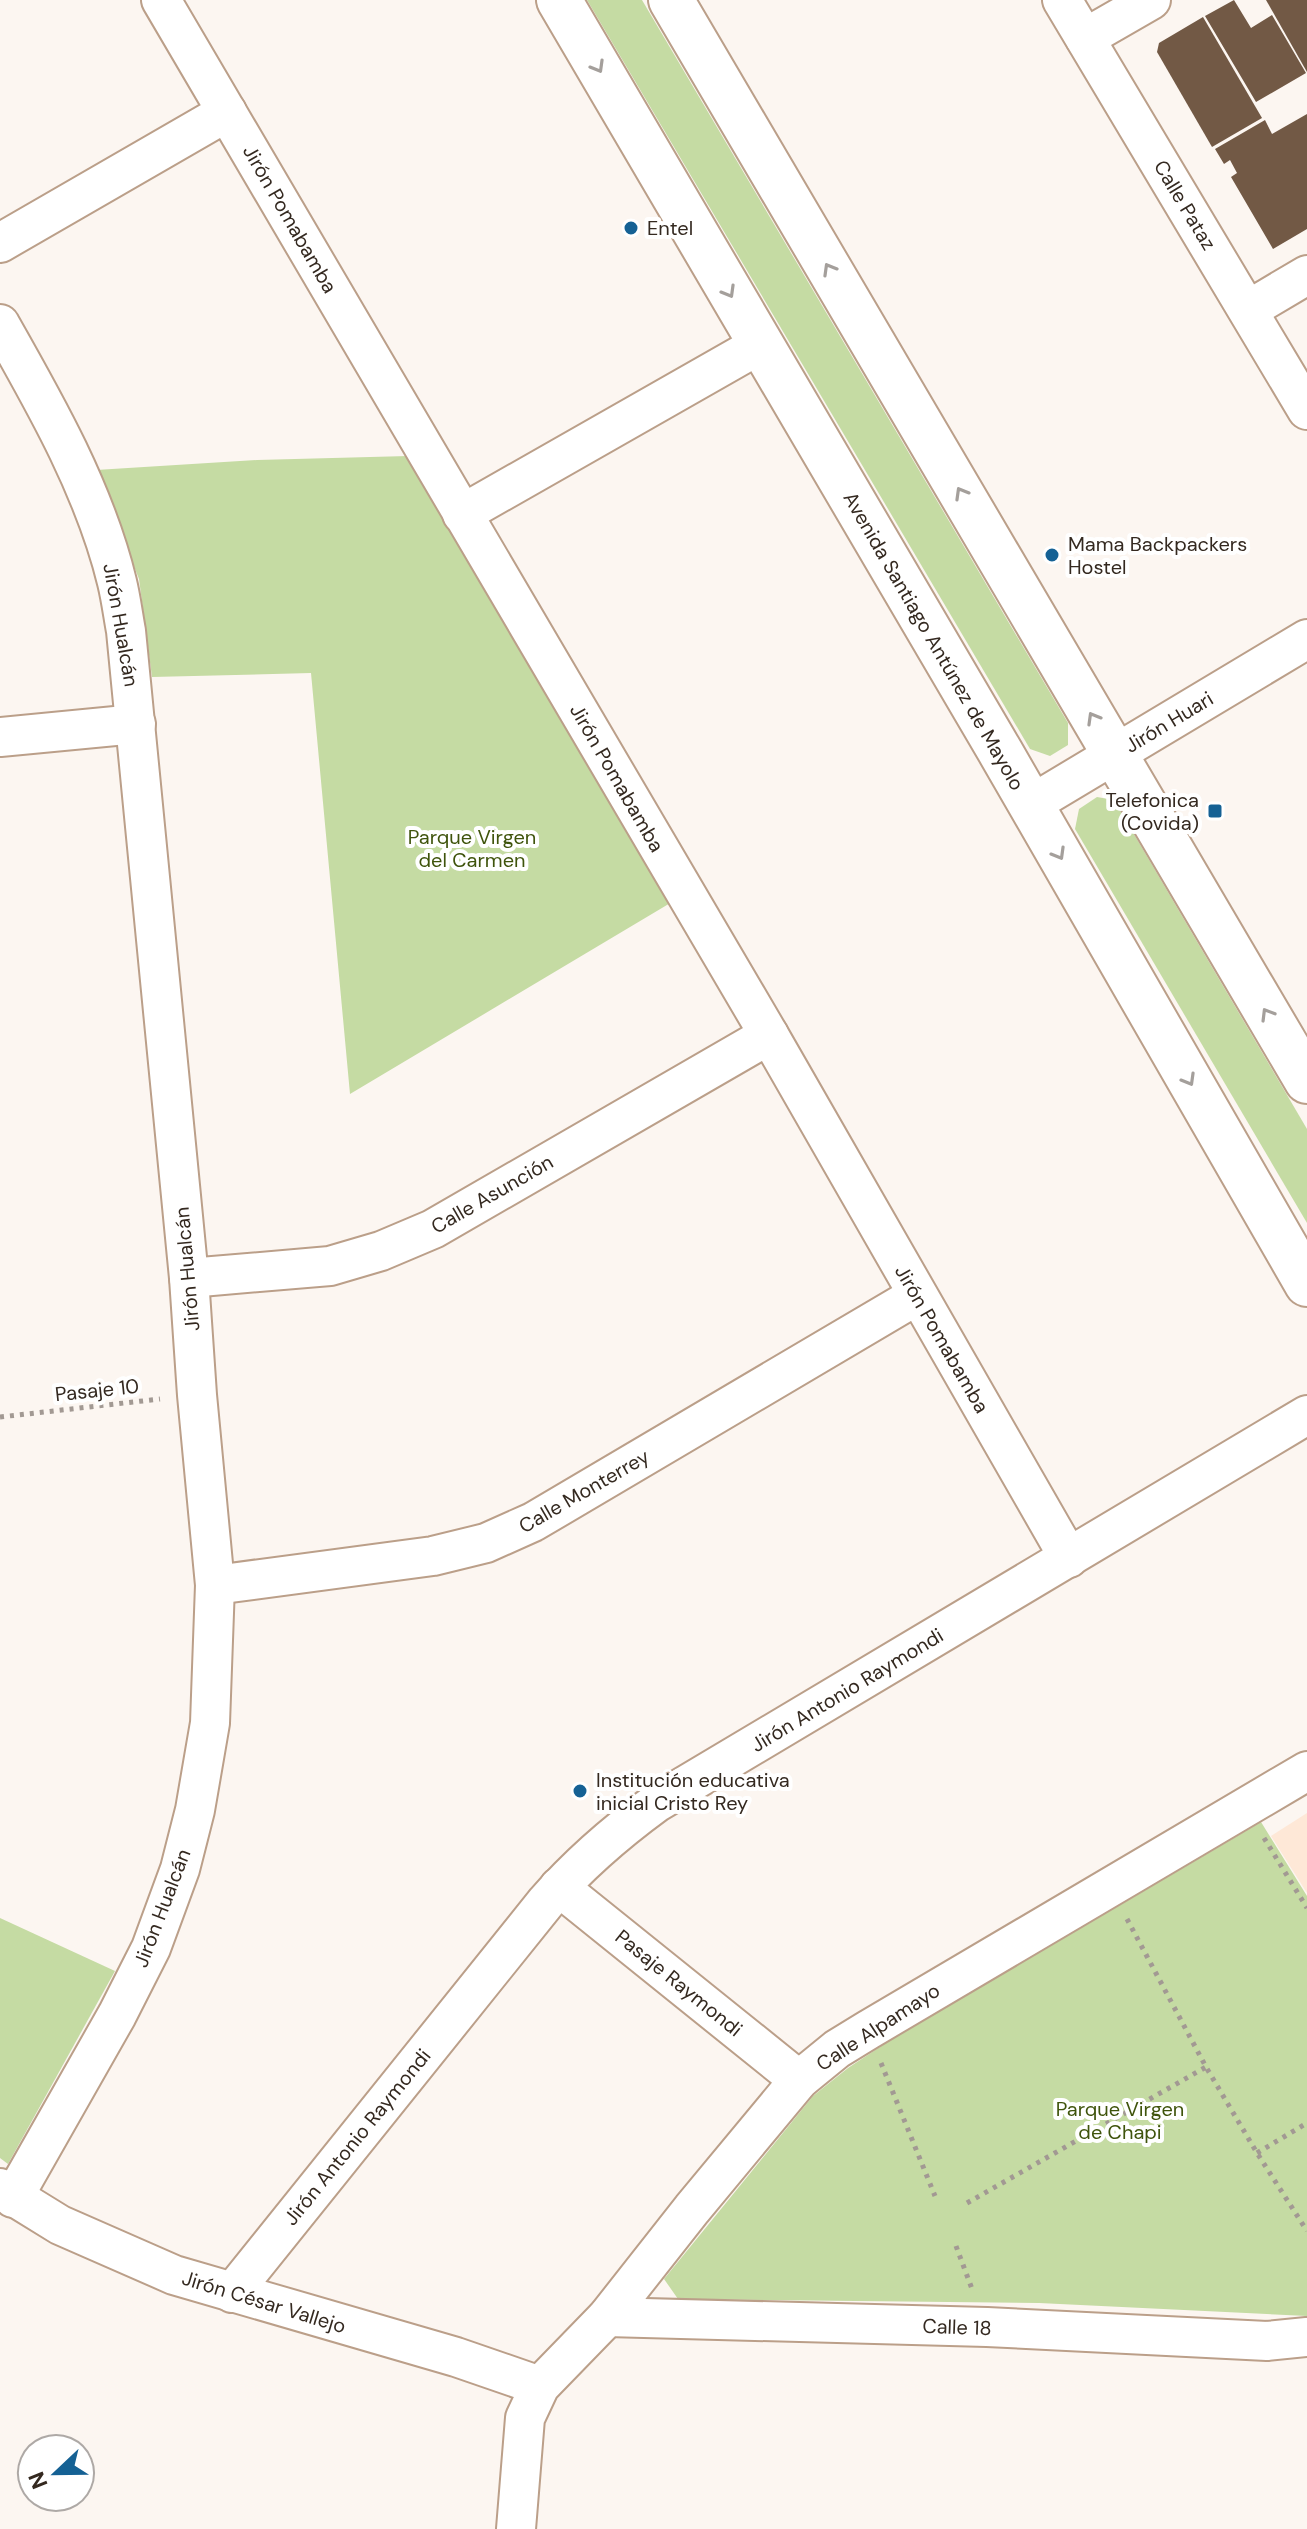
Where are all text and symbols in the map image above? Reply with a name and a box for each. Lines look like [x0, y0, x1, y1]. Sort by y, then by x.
one-way arrow [588, 58, 604, 73]
street label: Jirón Pomabamba [237, 140, 343, 298]
street label: Calle Pataz [1148, 155, 1222, 255]
place label: Entel [647, 215, 693, 241]
marker: Entel [622, 219, 640, 237]
one-way arrow [823, 263, 839, 278]
one-way arrow [719, 283, 735, 298]
street label: Avenida Santiago Antúnez de Mayolo [838, 487, 1030, 795]
one-way arrow [955, 488, 971, 502]
place label: Mama Backpackers Hostel [1068, 531, 1247, 580]
marker: Mama Backpackers Hostel [1043, 546, 1061, 564]
street label: Jirón Hualcán [97, 561, 145, 689]
street label: Jirón Huari [1120, 685, 1218, 759]
street label: Jirón Pomabamba [564, 699, 670, 857]
one-way arrow [1087, 712, 1103, 727]
place label: Telefonica (Covida) [1106, 787, 1199, 836]
marker: Telefonica (Covida) [1206, 802, 1224, 820]
park label: Parque Virgen del Carmen [408, 824, 536, 873]
one-way arrow [1049, 846, 1065, 860]
one-way arrow [1261, 1008, 1277, 1023]
one-way arrow [1179, 1071, 1195, 1085]
street label: Calle Asunción [426, 1149, 558, 1239]
street label: Jirón Hualcán [169, 1206, 205, 1332]
street label: Jirón Pomabamba [889, 1260, 995, 1418]
street label: Pasaje 10 [54, 1373, 140, 1407]
street label: Calle Monterrey [514, 1443, 654, 1539]
street label: Jirón Antonio Raymondi [746, 1622, 948, 1758]
place label: Institución educativa inicial Cristo Rey [596, 1767, 790, 1816]
marker: Institución educativa inicial Cristo Rey [571, 1782, 589, 1800]
street label: Jirón Hualcán [128, 1845, 196, 1971]
street label: Pasaje Raymondi [610, 1924, 748, 2042]
street label: Calle Alpamayo [811, 1977, 945, 2077]
street label: Jirón Antonio Raymondi [278, 2043, 436, 2231]
park label: Parque Virgen de Chapi [1056, 2096, 1184, 2145]
street label: Jirón César Vallejo [179, 2265, 349, 2339]
street label: Calle 18 [922, 2313, 992, 2341]
north arrow [16, 2433, 96, 2513]
text: N [21, 2467, 54, 2493]

